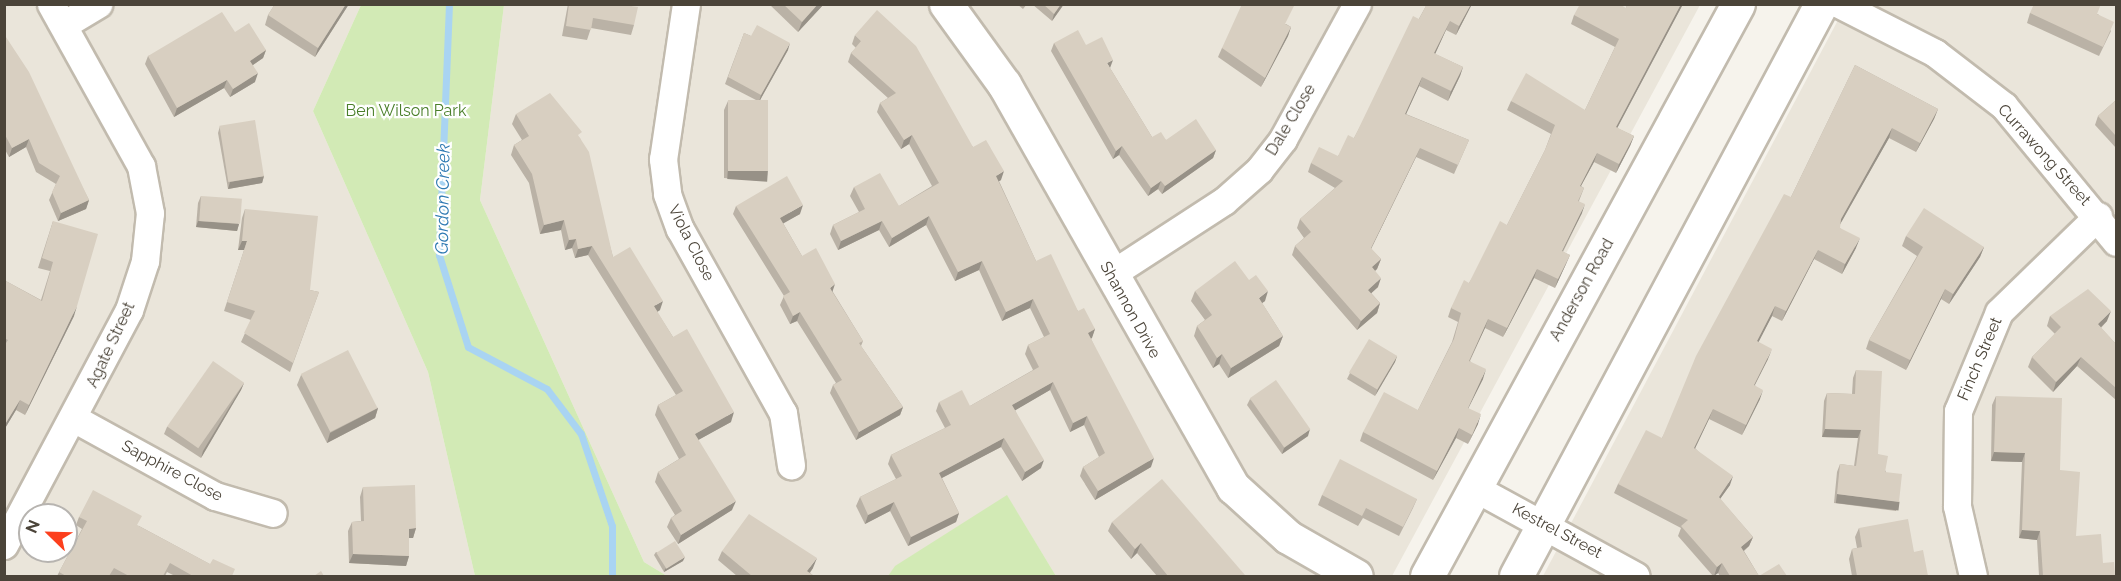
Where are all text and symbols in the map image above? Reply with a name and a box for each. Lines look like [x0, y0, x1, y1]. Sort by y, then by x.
street label: Dale Close [1262, 81, 1320, 159]
street label: Currawong Street [1993, 100, 2095, 210]
park label: Ben Wilson Park [345, 101, 467, 121]
water label: Gordon Creek [431, 143, 455, 255]
street label: Viola Close [664, 202, 718, 284]
street label: Anderson Road [1546, 235, 1618, 345]
street label: Shannon Drive [1096, 258, 1164, 362]
street label: Agate Street [83, 299, 139, 391]
street label: Finch Street [1954, 314, 2006, 404]
street label: Sapphire Close [118, 436, 226, 506]
street label: Kestrel Street [1508, 499, 1606, 563]
north arrow [18, 503, 78, 563]
text: N [22, 517, 44, 536]

